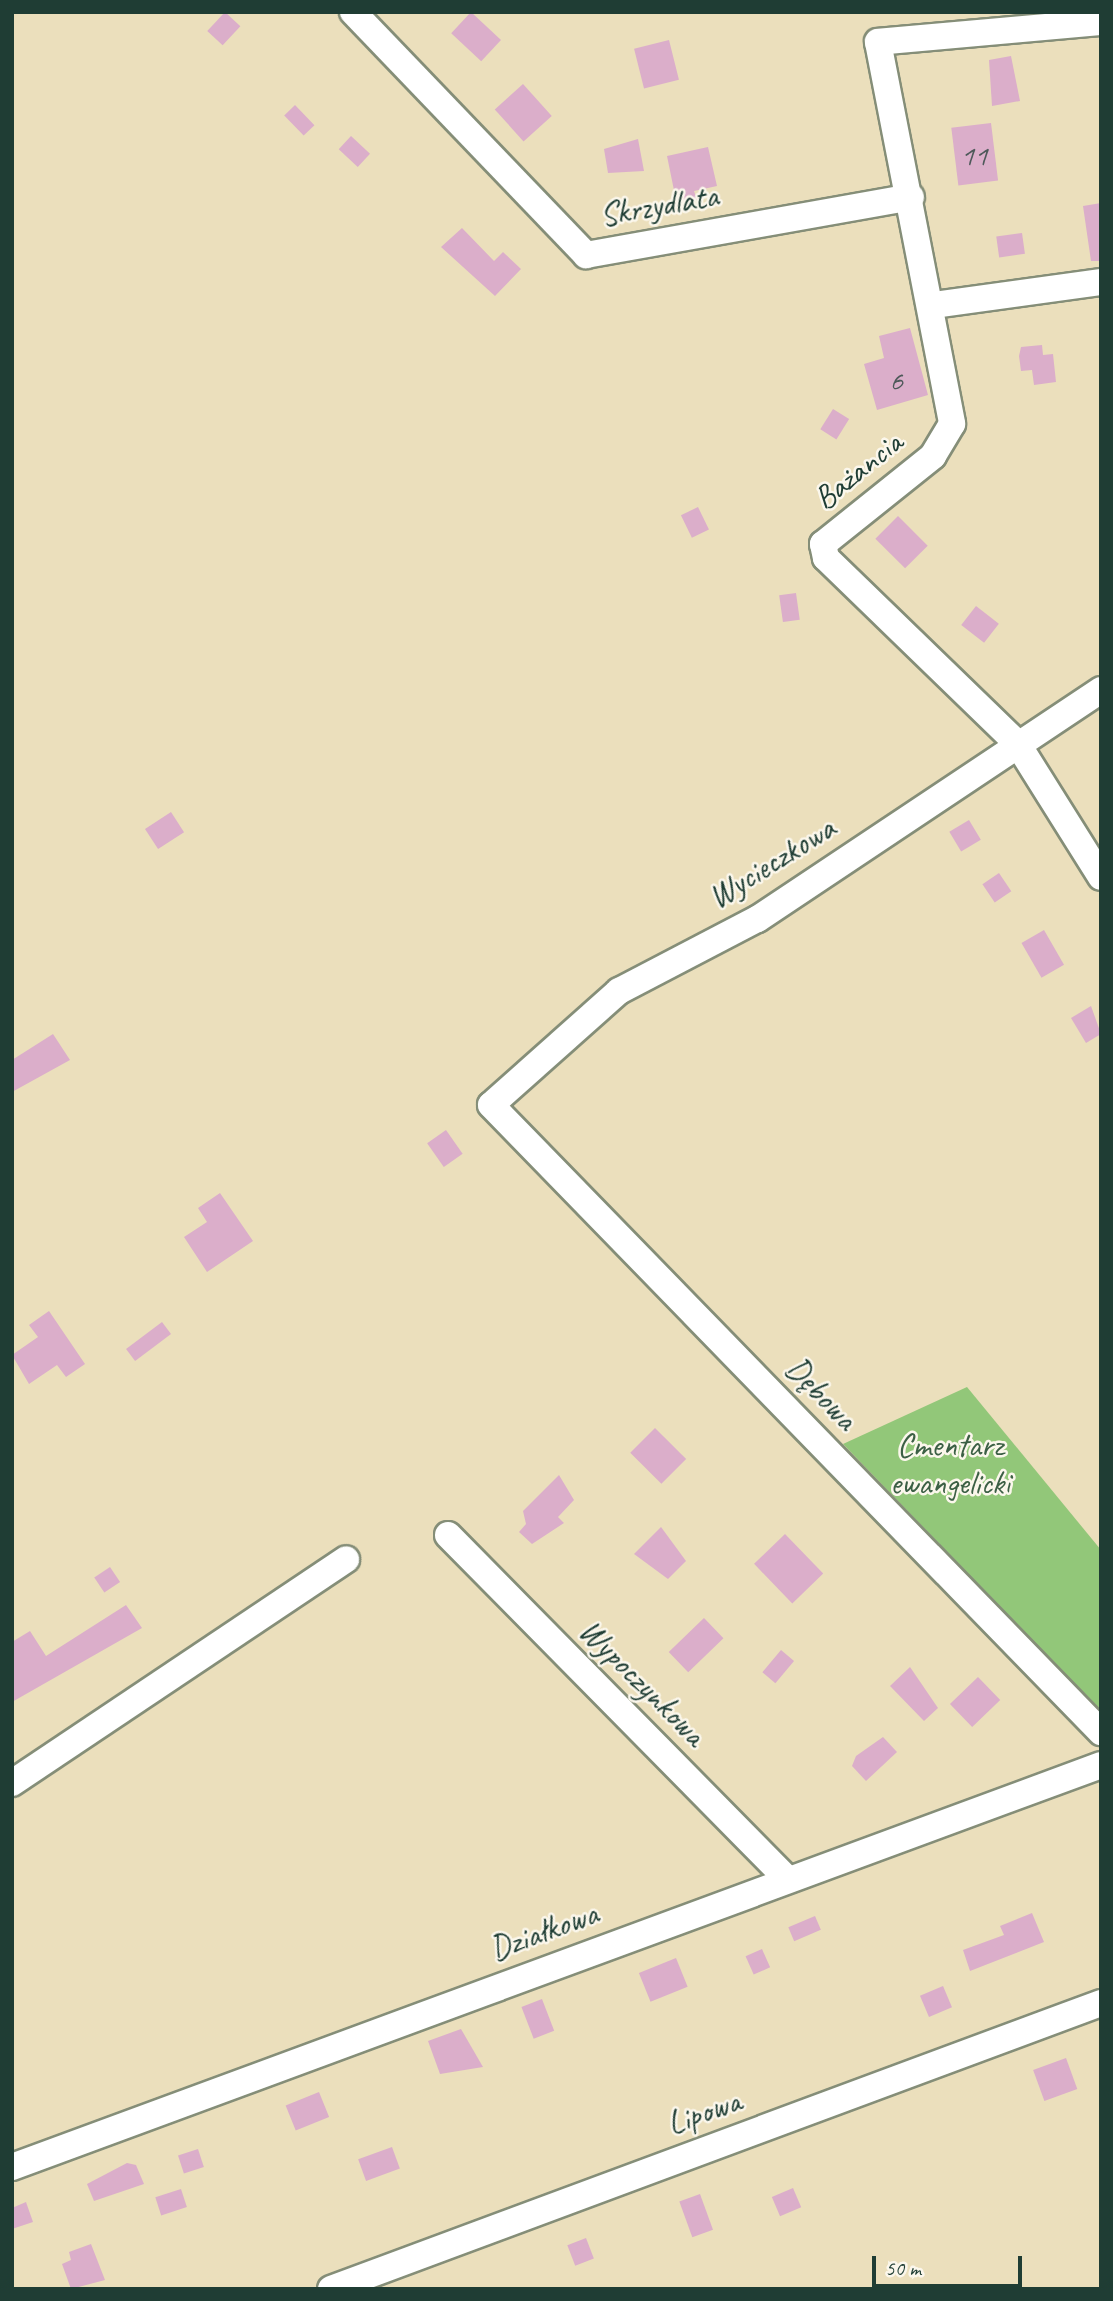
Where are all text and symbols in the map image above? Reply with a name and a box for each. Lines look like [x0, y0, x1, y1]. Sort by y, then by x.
house number: 11 [961, 137, 987, 173]
street label: Skrzydlata [597, 176, 721, 236]
house number: 6 [889, 362, 903, 398]
street label: Bażancia [806, 423, 910, 519]
street label: Wycieczkowa [701, 809, 843, 917]
street label: Dębowa [777, 1349, 865, 1439]
park label: Cmentarz ewangelicki [890, 1426, 1010, 1504]
street label: Wypoczynkowa [570, 1611, 714, 1755]
street label: Działkowa [485, 1894, 603, 1970]
street label: Lipowa [662, 2082, 746, 2144]
scale bar [875, 2242, 1026, 2286]
text: 50 m [885, 2255, 921, 2281]

